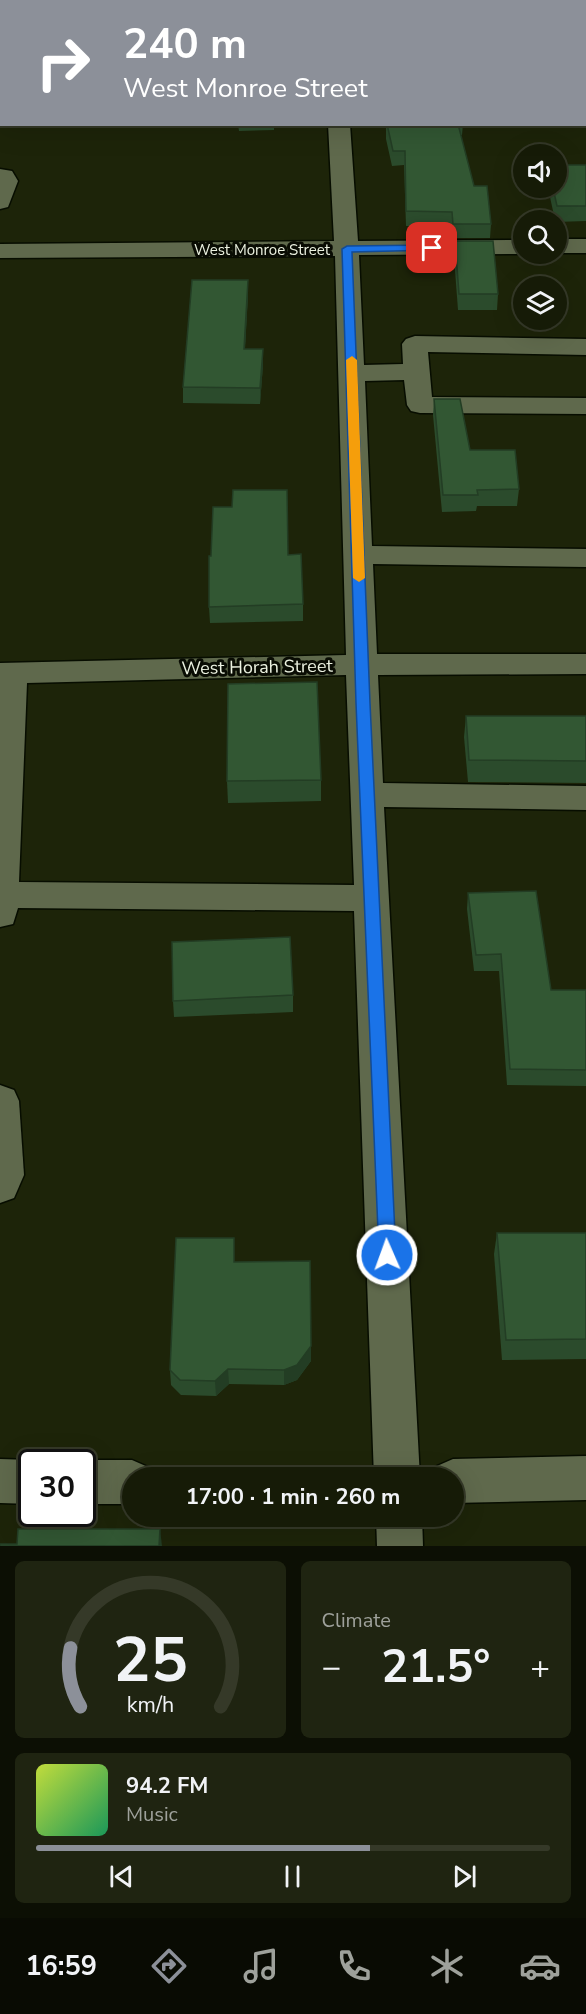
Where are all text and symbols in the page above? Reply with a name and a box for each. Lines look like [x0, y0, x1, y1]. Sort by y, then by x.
text: 240 m [123, 16, 247, 73]
icon: right [24, 24, 102, 102]
text: West Monroe Street [123, 70, 368, 107]
map controls [513, 144, 567, 330]
button: sound [513, 144, 567, 198]
button: search [513, 210, 567, 264]
pin [406, 222, 457, 273]
icon: arrive [415, 231, 448, 264]
street label: West Monroe Street [194, 240, 331, 260]
button: layers [513, 276, 567, 330]
street label: West Horah Street [181, 654, 334, 680]
position arrow [355, 1223, 419, 1287]
speed limit sign: 30 [18, 1449, 96, 1527]
text: 17:00 · 1 min · 260 m [186, 1482, 400, 1512]
text: Climate [322, 1607, 391, 1634]
text: 25 [113, 1618, 188, 1703]
text: 21.5° [381, 1637, 490, 1698]
text: − [322, 1645, 341, 1690]
text: + [530, 1645, 550, 1690]
text: km/h [127, 1690, 174, 1720]
text: 94.2 FM [126, 1771, 208, 1801]
text: Music [126, 1801, 178, 1828]
icon: previous [105, 1860, 138, 1893]
icon: pause [276, 1860, 309, 1893]
icon: next [448, 1860, 481, 1893]
icon: directions [148, 1945, 190, 1987]
icon: music [240, 1945, 282, 1987]
icon: phone [333, 1945, 375, 1987]
icon: climate [426, 1945, 468, 1987]
icon: car [519, 1945, 561, 1987]
text: 16:59 [25, 1948, 97, 1985]

